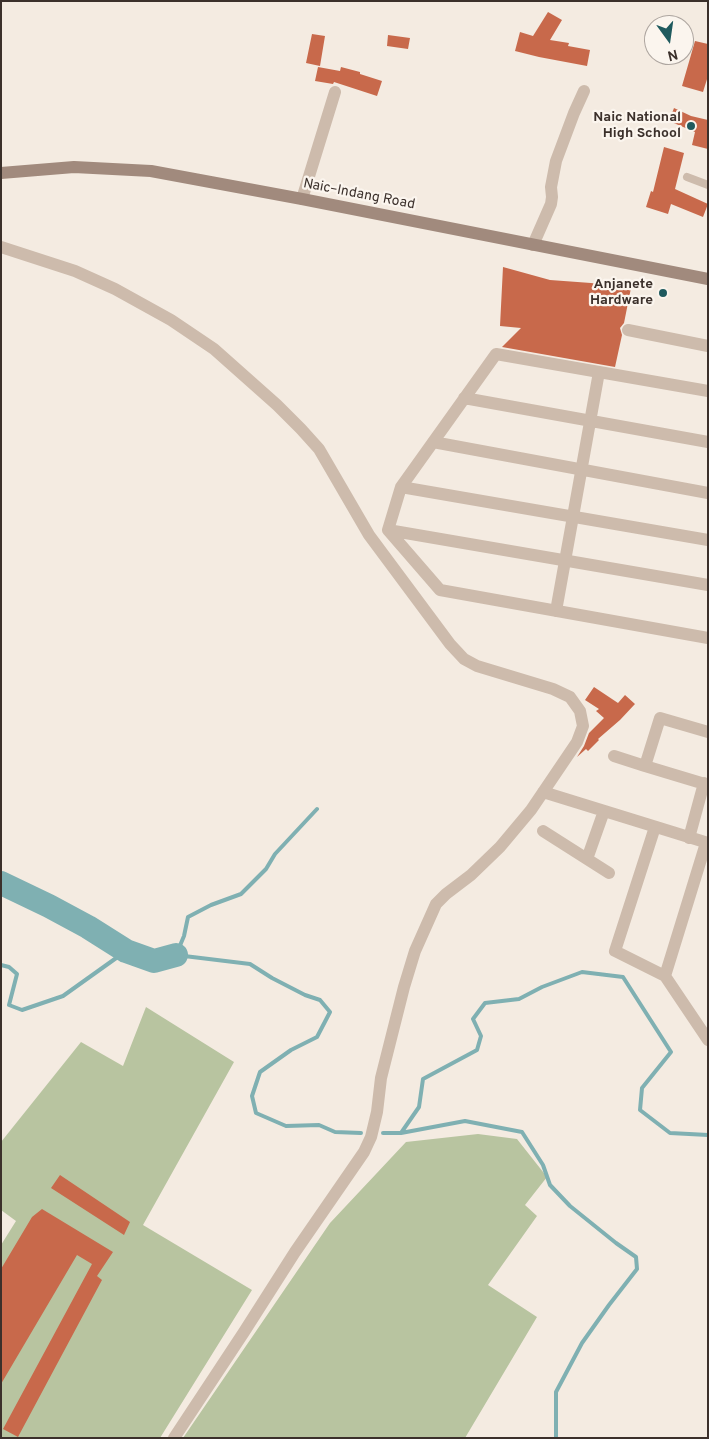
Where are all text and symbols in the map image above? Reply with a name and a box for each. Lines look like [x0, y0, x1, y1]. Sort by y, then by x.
north arrow [644, 15, 694, 65]
text: N [666, 45, 679, 64]
place label: Naic National High School [593, 110, 681, 142]
marker: Naic National High School [685, 120, 697, 132]
street label: Naic–Indang Road [302, 176, 416, 214]
place label: Anjanete Hardware [590, 277, 653, 310]
marker: Anjanete Hardware [657, 287, 669, 299]

